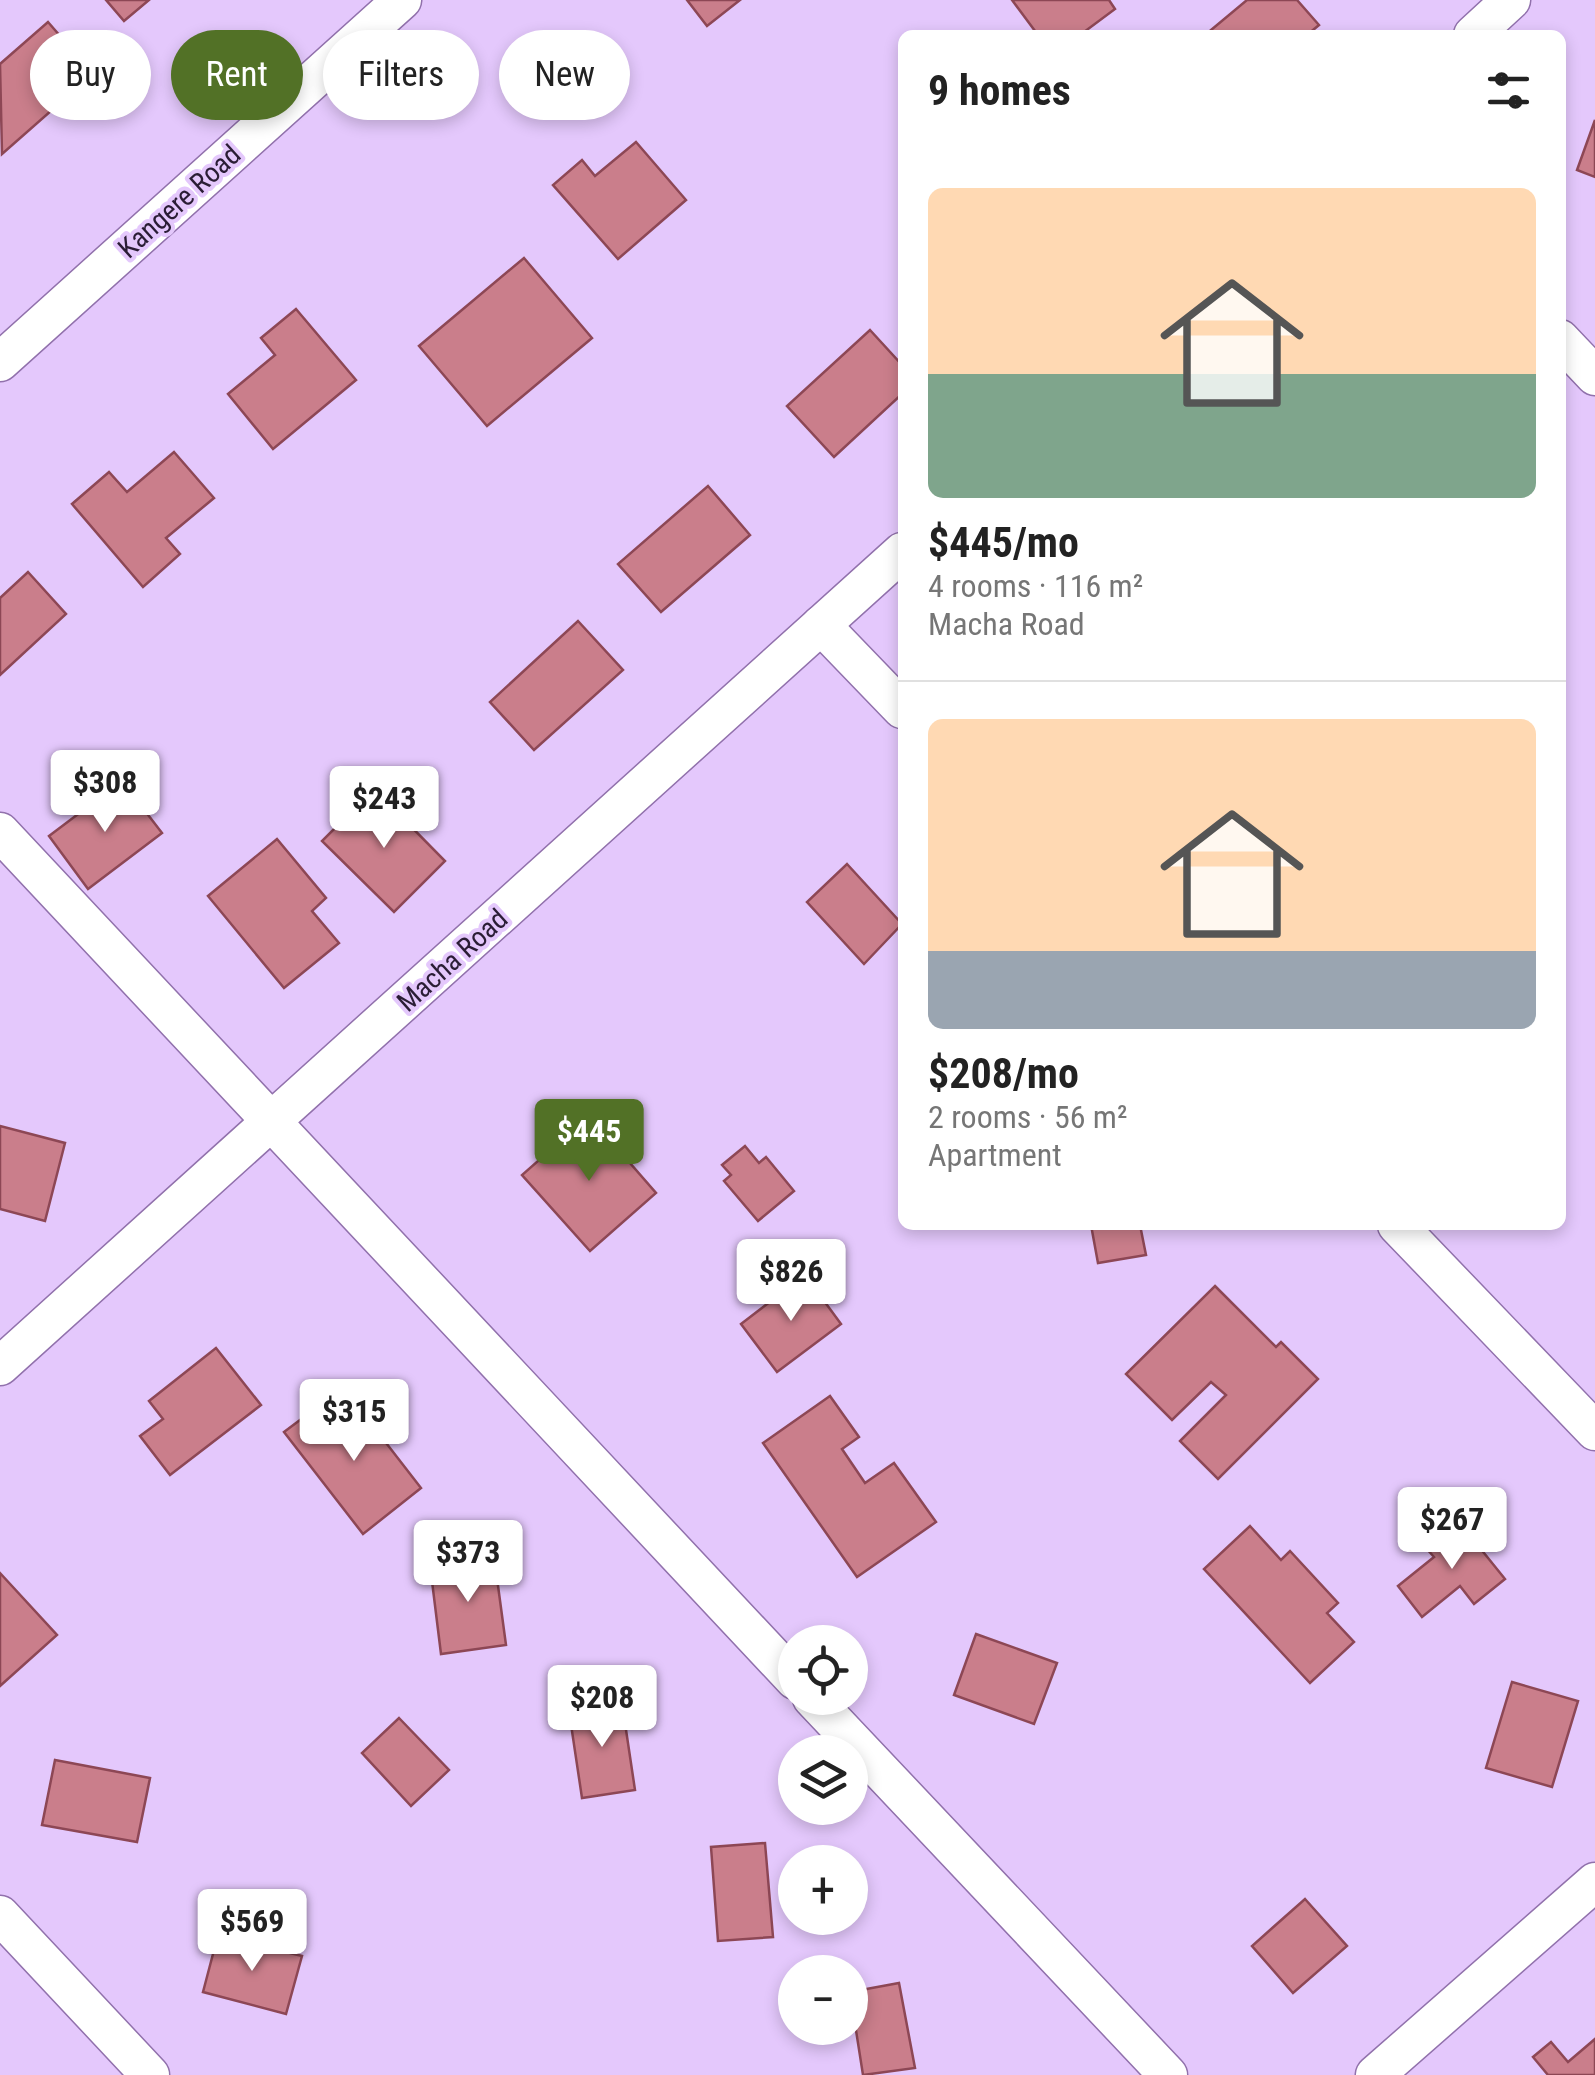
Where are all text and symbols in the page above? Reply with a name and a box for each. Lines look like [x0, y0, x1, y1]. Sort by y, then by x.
chip: Buy [30, 30, 151, 120]
chip: Rent [171, 30, 303, 120]
chip: Filters [323, 30, 479, 120]
chip: New [499, 30, 630, 120]
icon: filters [1481, 63, 1536, 118]
text: 9 homes [928, 66, 1071, 115]
street label: Kangere Road [111, 138, 247, 265]
icon: home [1142, 253, 1322, 433]
text: $445/mo [928, 518, 1079, 567]
text: 4 rooms · 116 m² [928, 567, 1143, 605]
text: Macha Road [928, 605, 1085, 643]
pin: $308 [46, 750, 164, 835]
text: $308 [73, 763, 137, 801]
pin: $243 [325, 766, 443, 851]
text: $243 [352, 779, 416, 817]
icon: home [1142, 784, 1322, 964]
street label: Macha Road [390, 902, 514, 1018]
text: $208/mo [928, 1049, 1079, 1098]
text: 2 rooms · 56 m² [928, 1098, 1127, 1136]
pin: $445 [530, 1099, 648, 1184]
text: $445 [557, 1112, 621, 1150]
text: Apartment [928, 1136, 1062, 1174]
pin: $826 [732, 1239, 850, 1324]
text: $826 [759, 1252, 823, 1290]
pin: $315 [295, 1379, 413, 1464]
text: $315 [322, 1392, 386, 1430]
pin: $267 [1393, 1487, 1511, 1572]
text: $267 [1420, 1500, 1484, 1538]
pin: $373 [409, 1520, 527, 1605]
text: $373 [436, 1533, 500, 1571]
map controls [778, 1625, 868, 2045]
button: locate [778, 1625, 868, 1715]
pin: $208 [543, 1665, 661, 1750]
text: $208 [570, 1678, 634, 1716]
button: layers [778, 1735, 868, 1825]
button: + [778, 1845, 868, 1935]
pin: $569 [193, 1889, 311, 1974]
text: $569 [220, 1902, 284, 1940]
button: − [778, 1955, 868, 2045]

